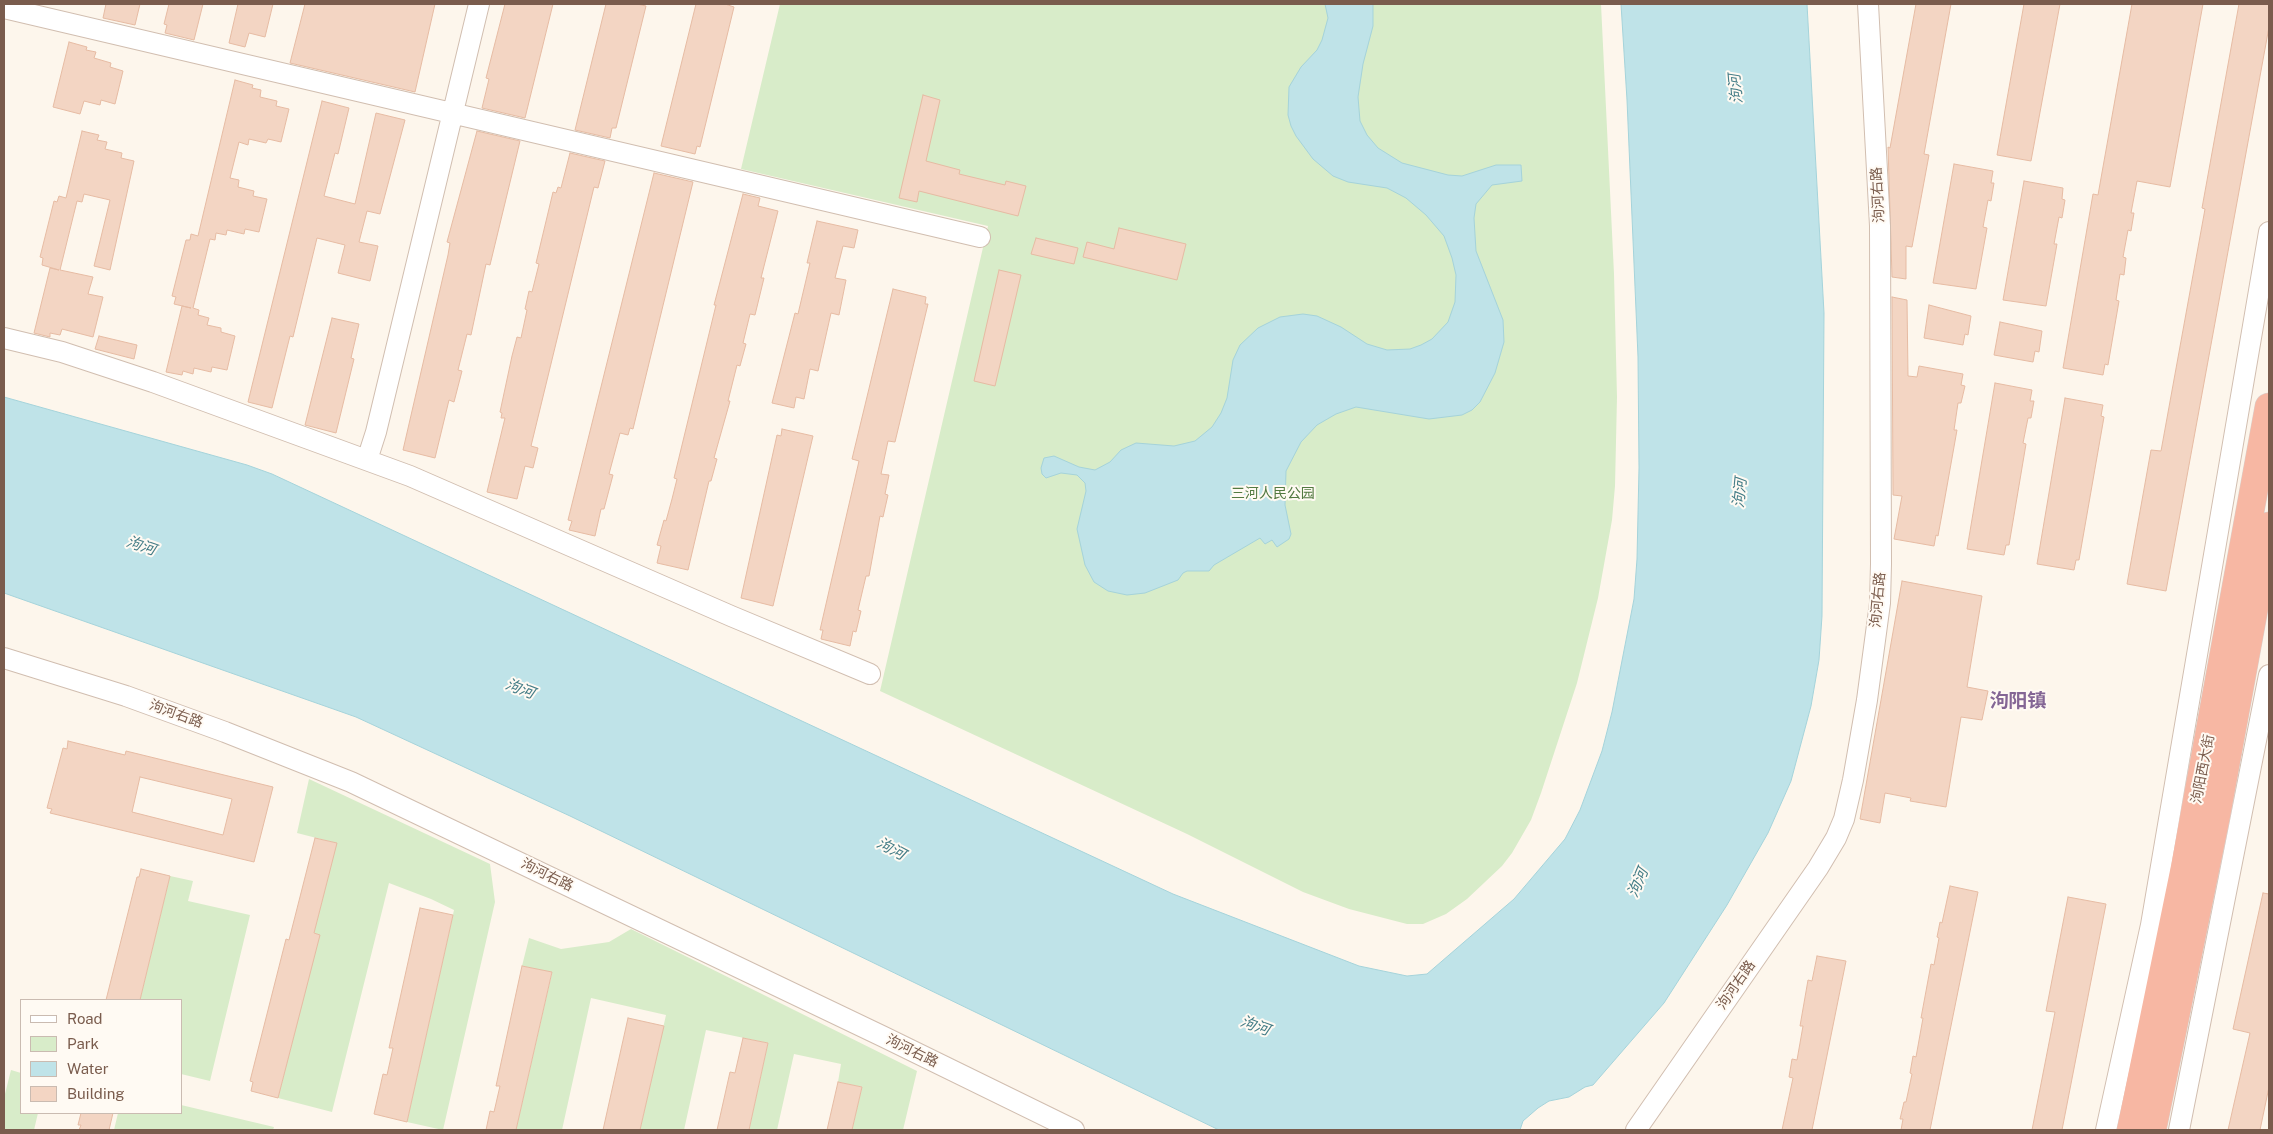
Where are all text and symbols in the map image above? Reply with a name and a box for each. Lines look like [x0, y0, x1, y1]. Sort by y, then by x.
water label: 泃河 [1726, 73, 1746, 105]
street label: 泃河右路 [1868, 167, 1888, 223]
water label: 泃河 [1729, 477, 1751, 509]
park label: 三河人民公园 [1231, 486, 1315, 502]
water label: 泃河 [124, 533, 158, 559]
street label: 泃河右路 [1867, 571, 1889, 629]
water label: 泃河 [503, 675, 537, 703]
district label: 泃阳镇 [1990, 690, 2046, 712]
street label: 泃河右路 [147, 697, 205, 731]
street label: 泃阳西大街 [2188, 733, 2218, 805]
water label: 泃河 [874, 834, 908, 864]
street label: 泃河右路 [518, 855, 576, 895]
water label: 泃河 [1624, 866, 1652, 900]
street label: 泃河右路 [1713, 957, 1759, 1013]
legend [20, 999, 182, 1114]
text: Road [67, 1010, 103, 1027]
water label: 泃河 [1238, 1012, 1272, 1040]
street label: 泃河右路 [883, 1031, 941, 1071]
text: Park [67, 1035, 99, 1052]
text: Water [67, 1060, 109, 1077]
text: Building [67, 1085, 125, 1102]

